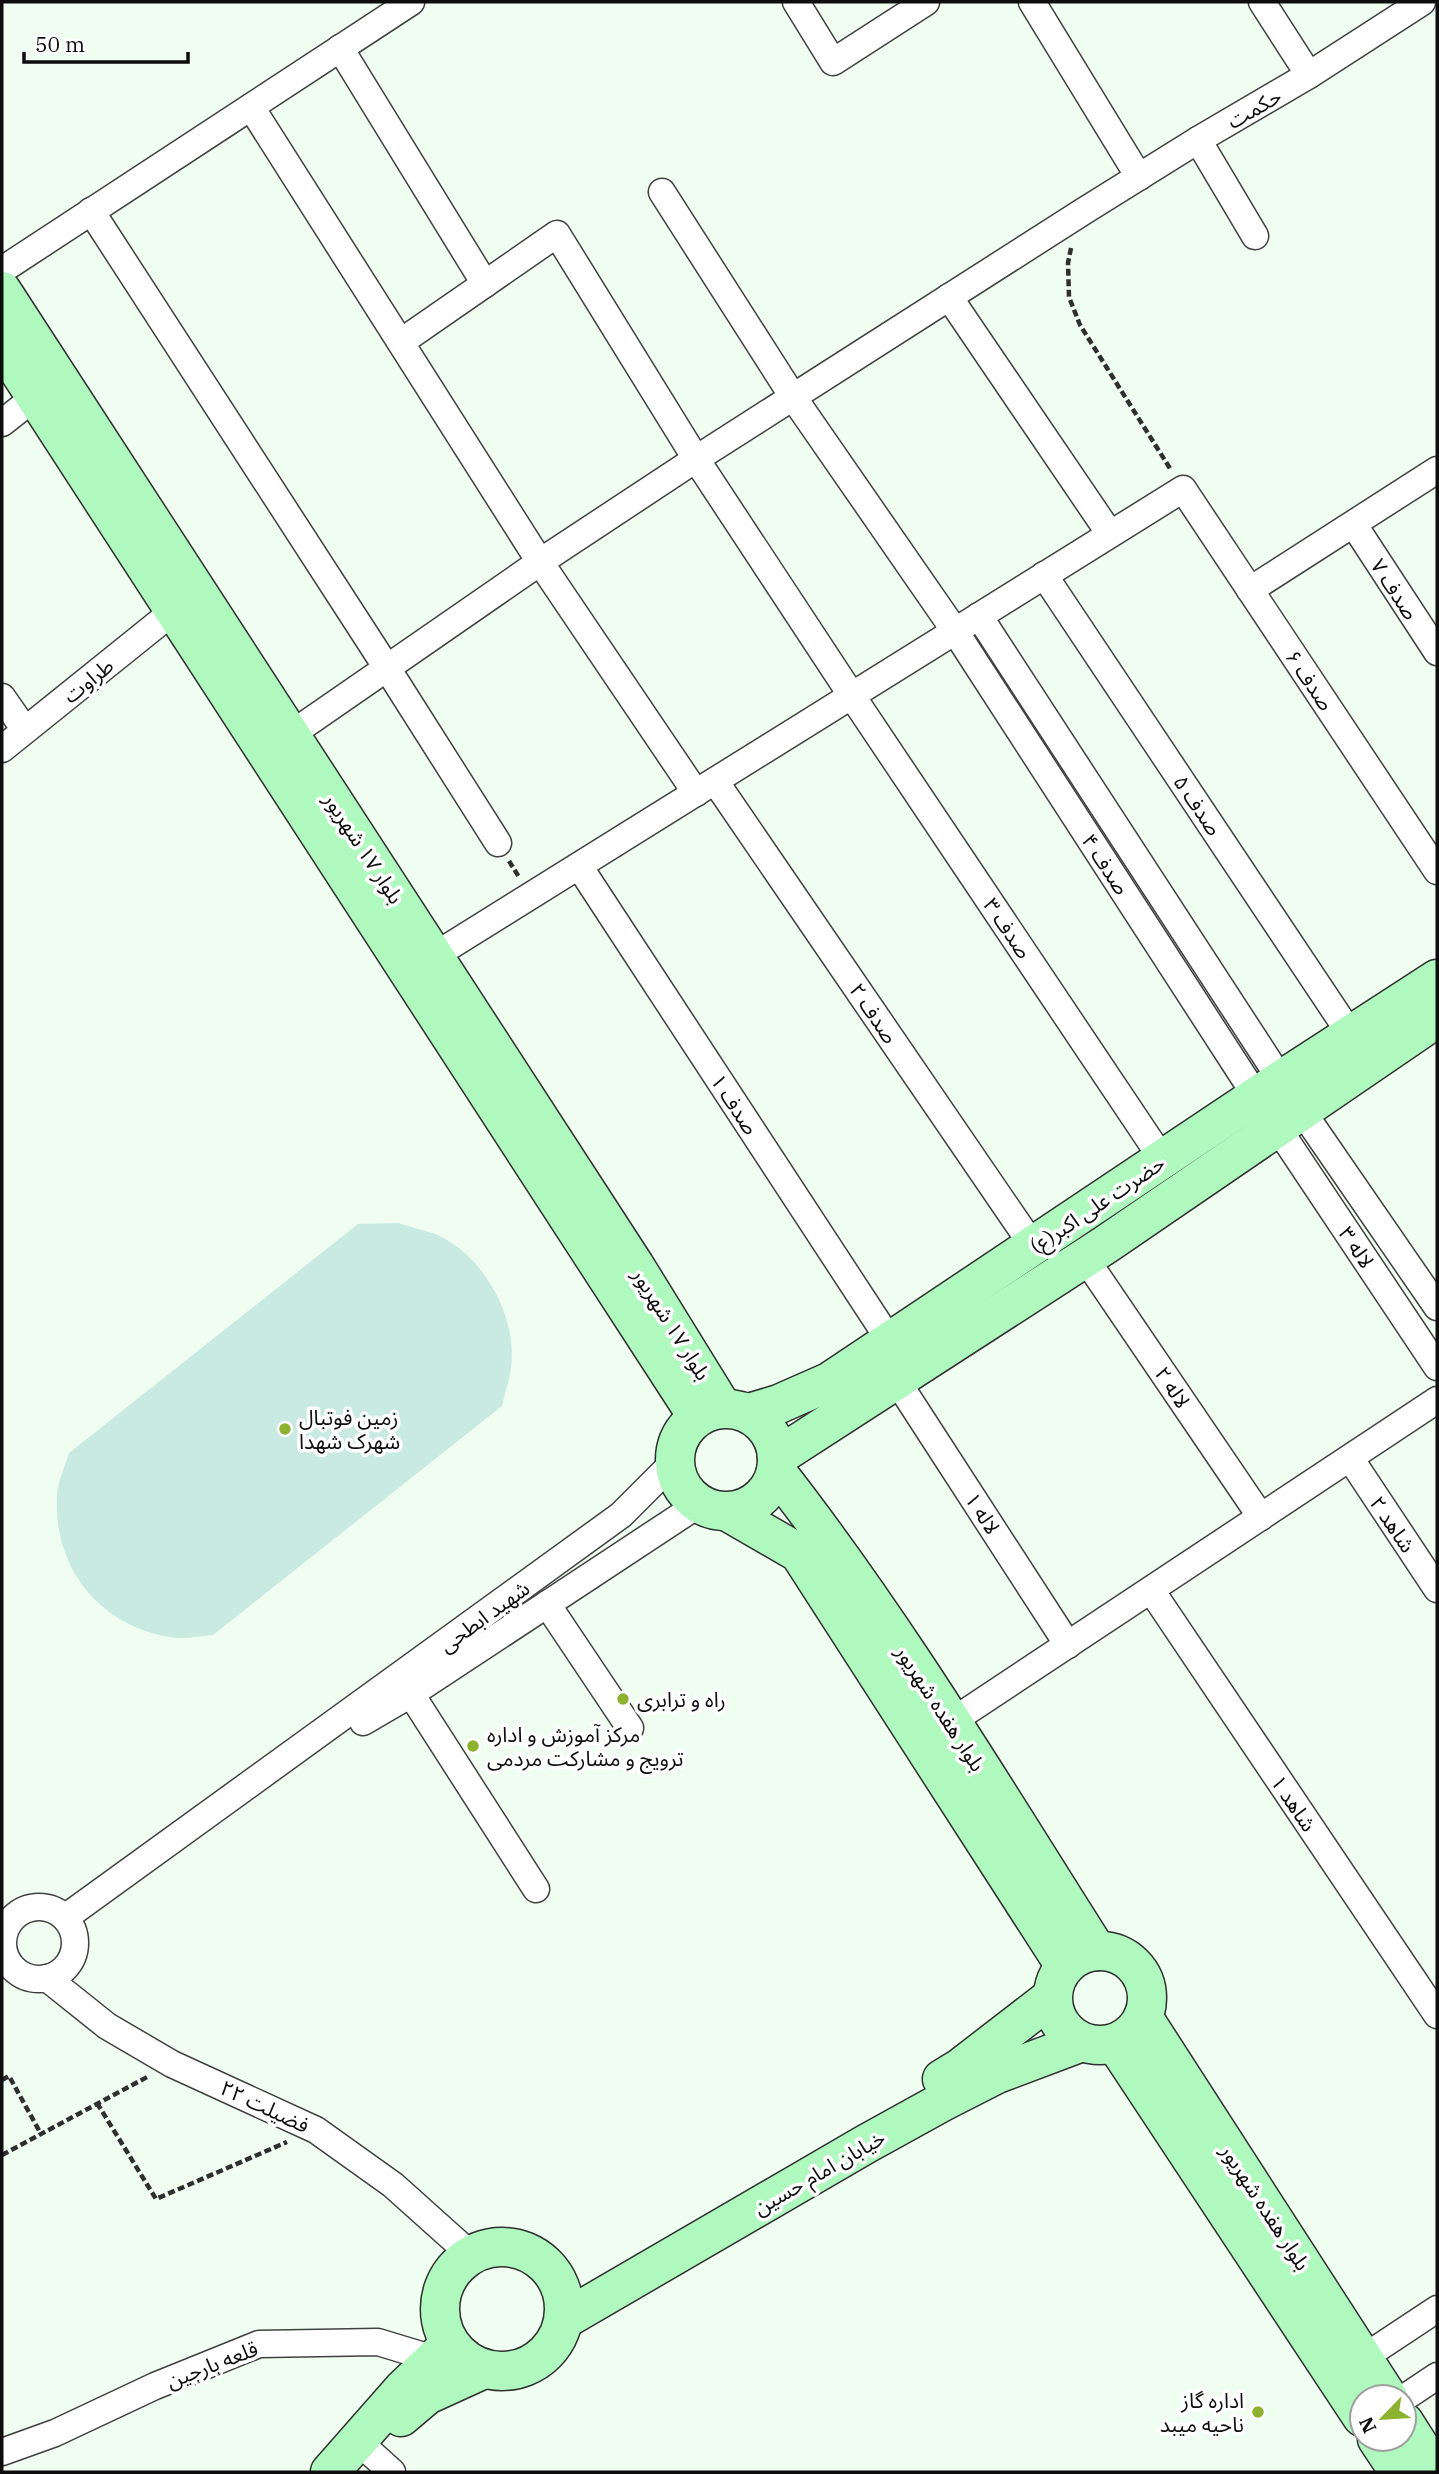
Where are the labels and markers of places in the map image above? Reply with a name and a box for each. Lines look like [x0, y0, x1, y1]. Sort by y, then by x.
place label: زمین فوتبال شهرک شهدا [299, 1403, 400, 1455]
marker: زمین فوتبال شهرک شهدا [277, 1421, 293, 1437]
place label: راه و ترابری [637, 1685, 726, 1713]
marker: راه و ترابری [615, 1691, 631, 1707]
place label: مرکز آموزش و اداره ترویج و مشارکت مردمی [487, 1720, 684, 1774]
marker: مرکز آموزش و اداره ترویج و مشارکت مردمی [465, 1738, 481, 1754]
place label: اداره گاز ناحیه میبد [1160, 2386, 1244, 2438]
marker: اداره گاز ناحیه میبد [1250, 2404, 1266, 2420]

